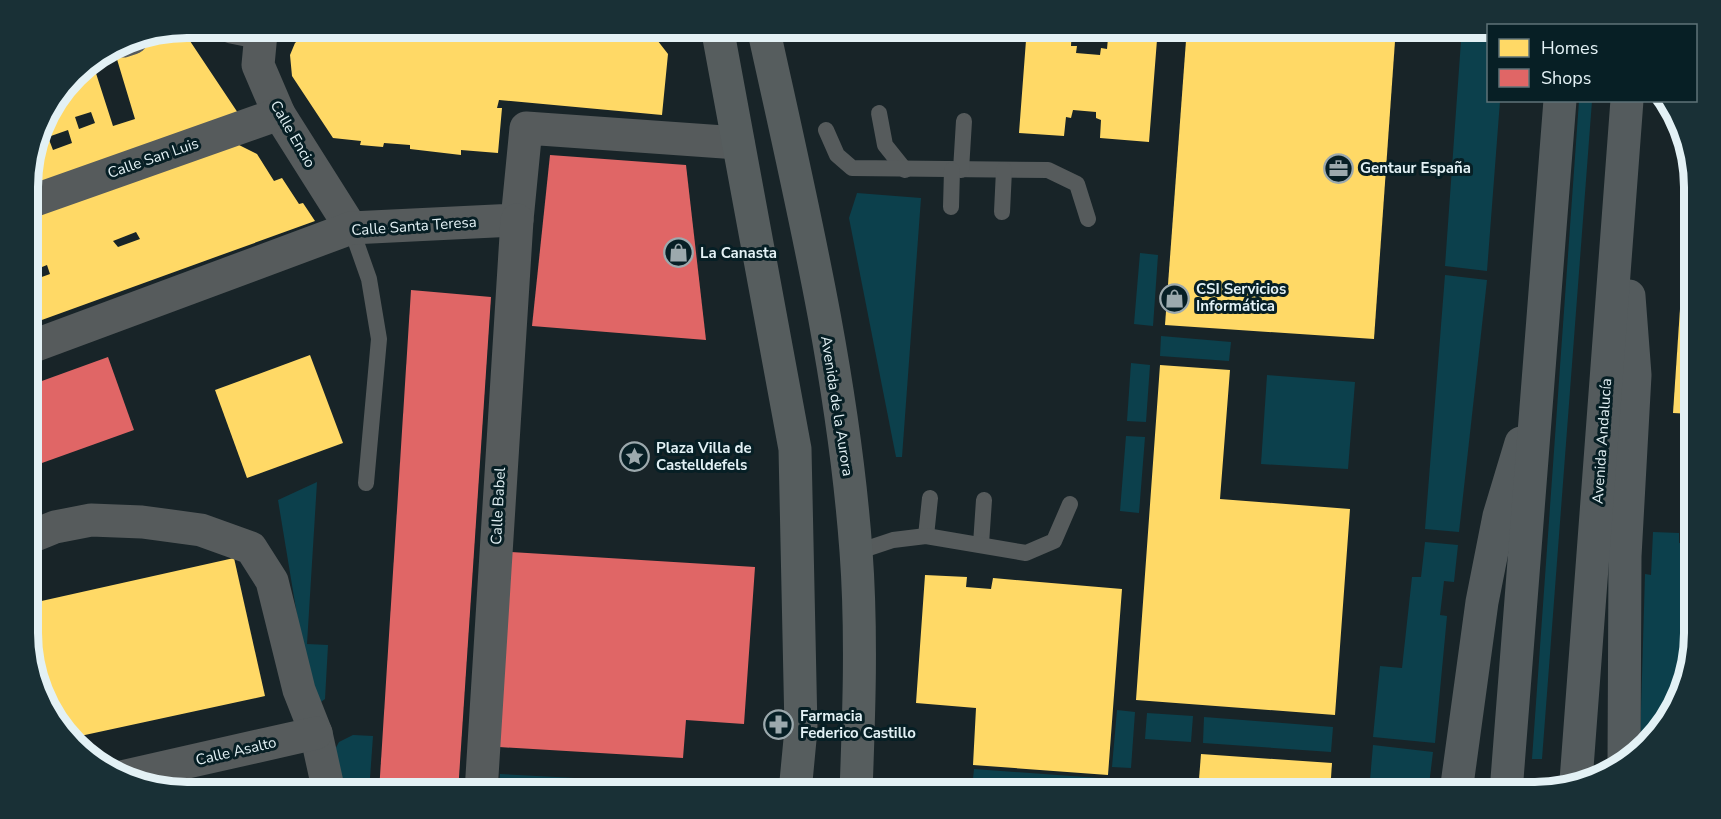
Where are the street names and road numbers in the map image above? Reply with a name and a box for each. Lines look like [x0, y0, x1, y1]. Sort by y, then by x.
street label: Calle Encio [266, 97, 320, 171]
street label: Calle San Luis [105, 133, 201, 183]
street label: Calle Santa Teresa [351, 212, 477, 240]
street label: Avenida de la Aurora [816, 334, 858, 478]
street label: Avenida Andalucía [1588, 377, 1616, 505]
street label: Calle Babel [486, 466, 510, 545]
street label: Calle Asalto [194, 732, 278, 770]

